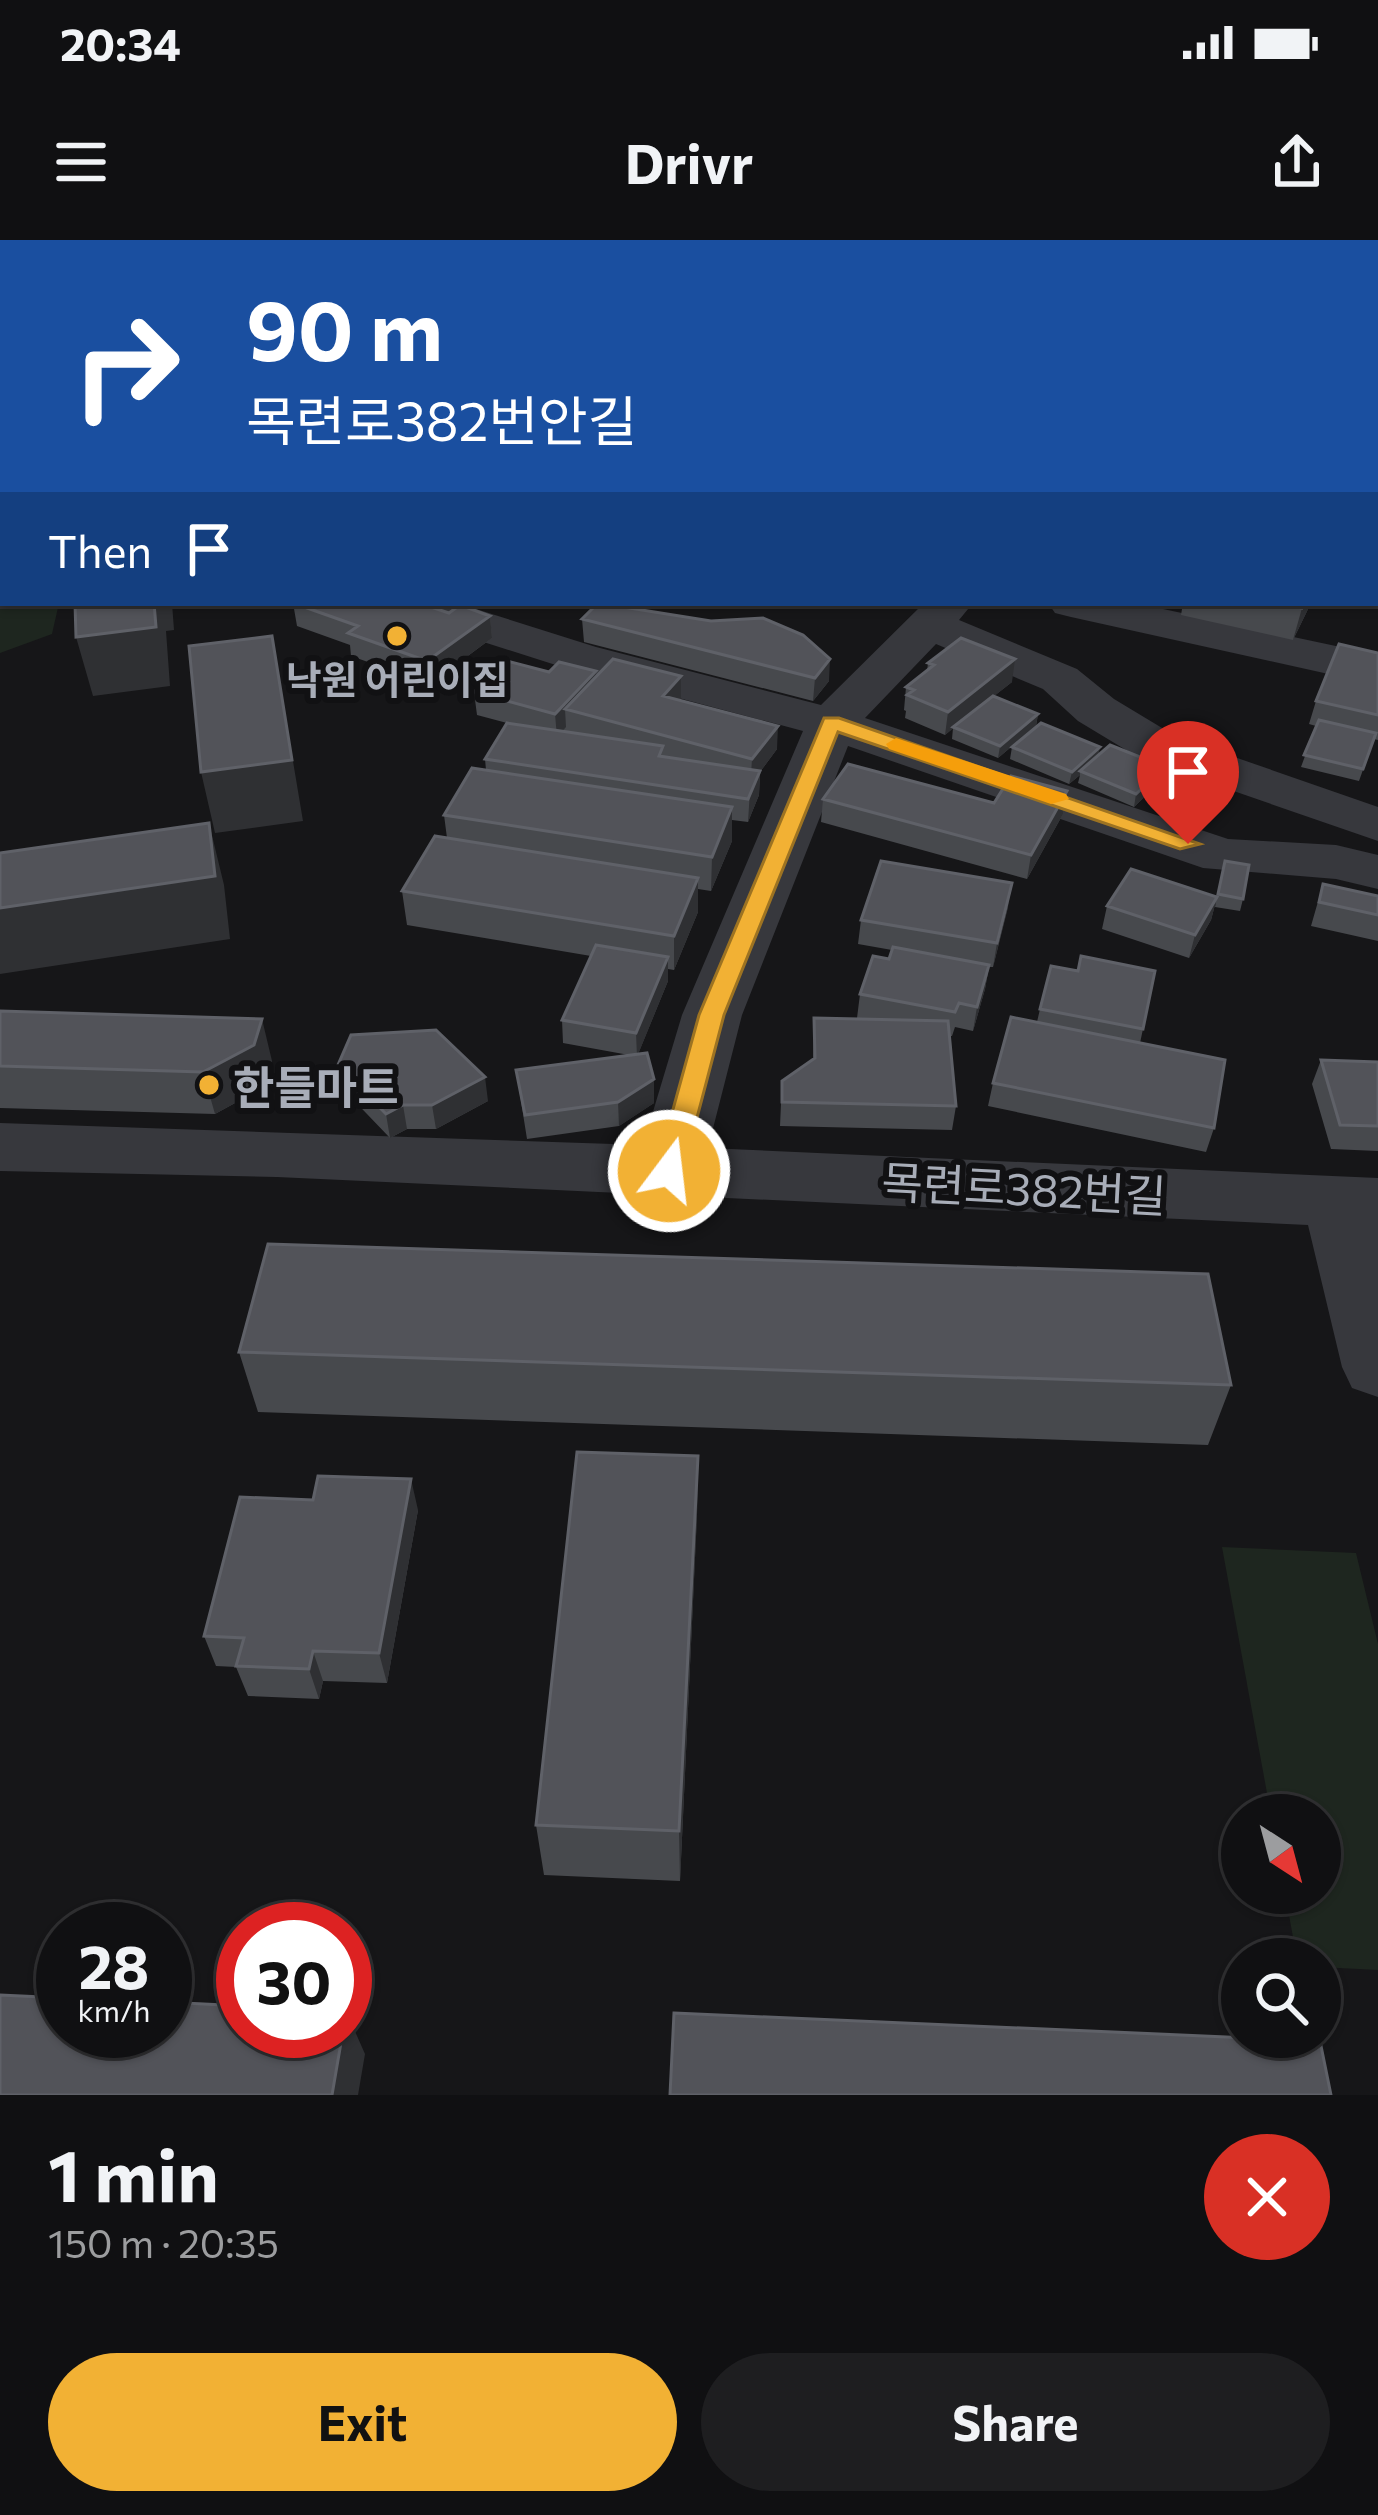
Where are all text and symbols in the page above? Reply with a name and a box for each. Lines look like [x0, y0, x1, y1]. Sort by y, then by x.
text: 20:34 [60, 15, 181, 70]
icon: menu [48, 129, 114, 195]
text: Drivr [625, 129, 753, 195]
icon: share [1264, 129, 1330, 195]
text: 90 m [246, 276, 443, 378]
icon: right [48, 288, 204, 444]
text: 목련로382번안길 [246, 386, 637, 452]
icon: arrive [176, 516, 242, 582]
text: Then [48, 522, 152, 577]
marker: 낙원 어린이집 [384, 623, 410, 649]
place label: 낙원 어린이집 [286, 654, 508, 702]
pin [1137, 721, 1239, 844]
icon: arrive [1155, 739, 1221, 805]
place label: 한들마트 [233, 1058, 399, 1113]
marker: 한들마트 [196, 1072, 222, 1098]
position arrow [606, 1108, 732, 1234]
street label: 목련로382번길 [880, 1152, 1168, 1222]
north arrow [1221, 1794, 1341, 1914]
map controls [1221, 1794, 1341, 2058]
speed limit sign: 30 [216, 1902, 372, 2058]
text: 28 [79, 1928, 149, 2001]
button: search [1221, 1938, 1341, 2058]
text: km/h [78, 1991, 150, 2028]
text: 1 min [48, 2129, 219, 2217]
button: close [1204, 2134, 1330, 2260]
text: 150 m · 20:35 [48, 2218, 279, 2266]
button: Exit [48, 2353, 677, 2491]
button: Share [701, 2353, 1330, 2491]

